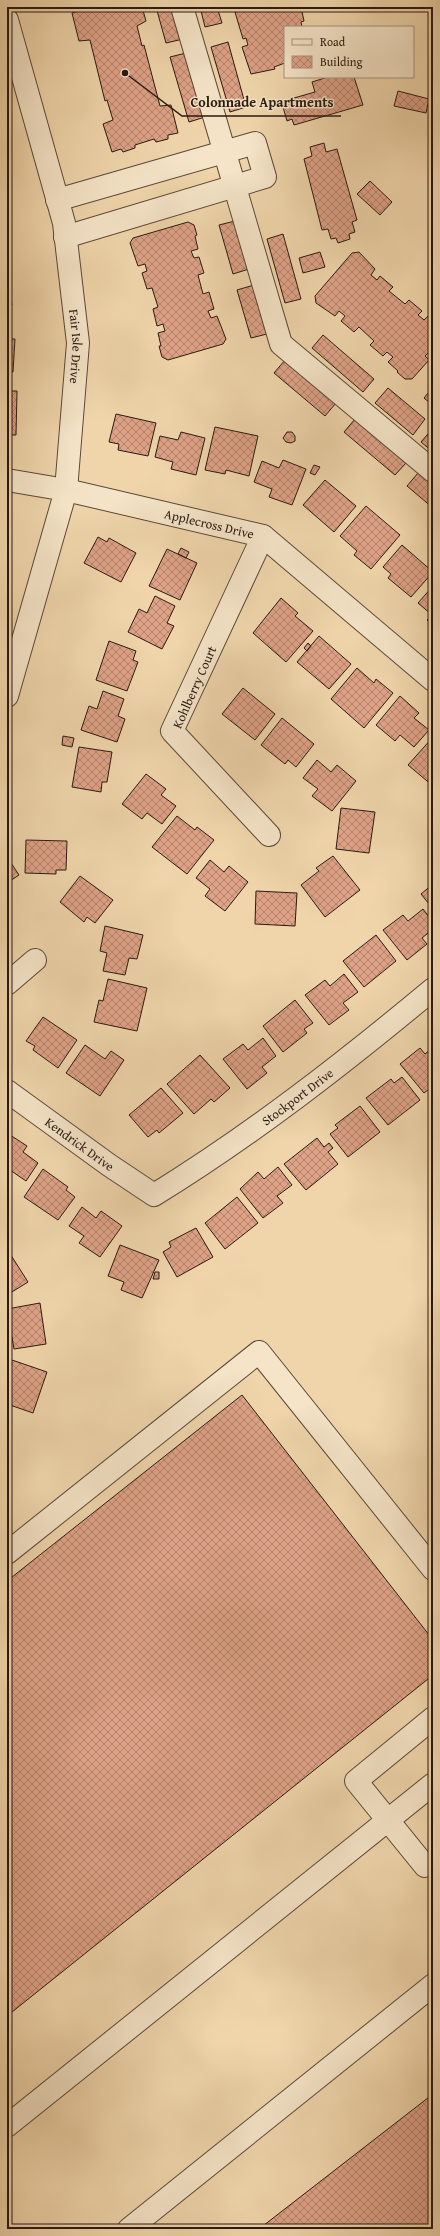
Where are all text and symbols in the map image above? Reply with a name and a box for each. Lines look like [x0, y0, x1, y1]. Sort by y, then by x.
legend [284, 26, 414, 78]
text: Road [320, 33, 346, 50]
text: Building [320, 53, 363, 70]
callout: Colonnade Apartments [182, 90, 341, 116]
text: Colonnade Apartments [190, 92, 334, 112]
street label: Fair Isle Drive [64, 308, 87, 384]
street label: Applecross Drive [162, 504, 256, 544]
street label: Kohlberry Court [168, 642, 221, 732]
street label: Stockport Drive [258, 1064, 338, 1130]
street label: Kendrick Drive [41, 1113, 118, 1176]

